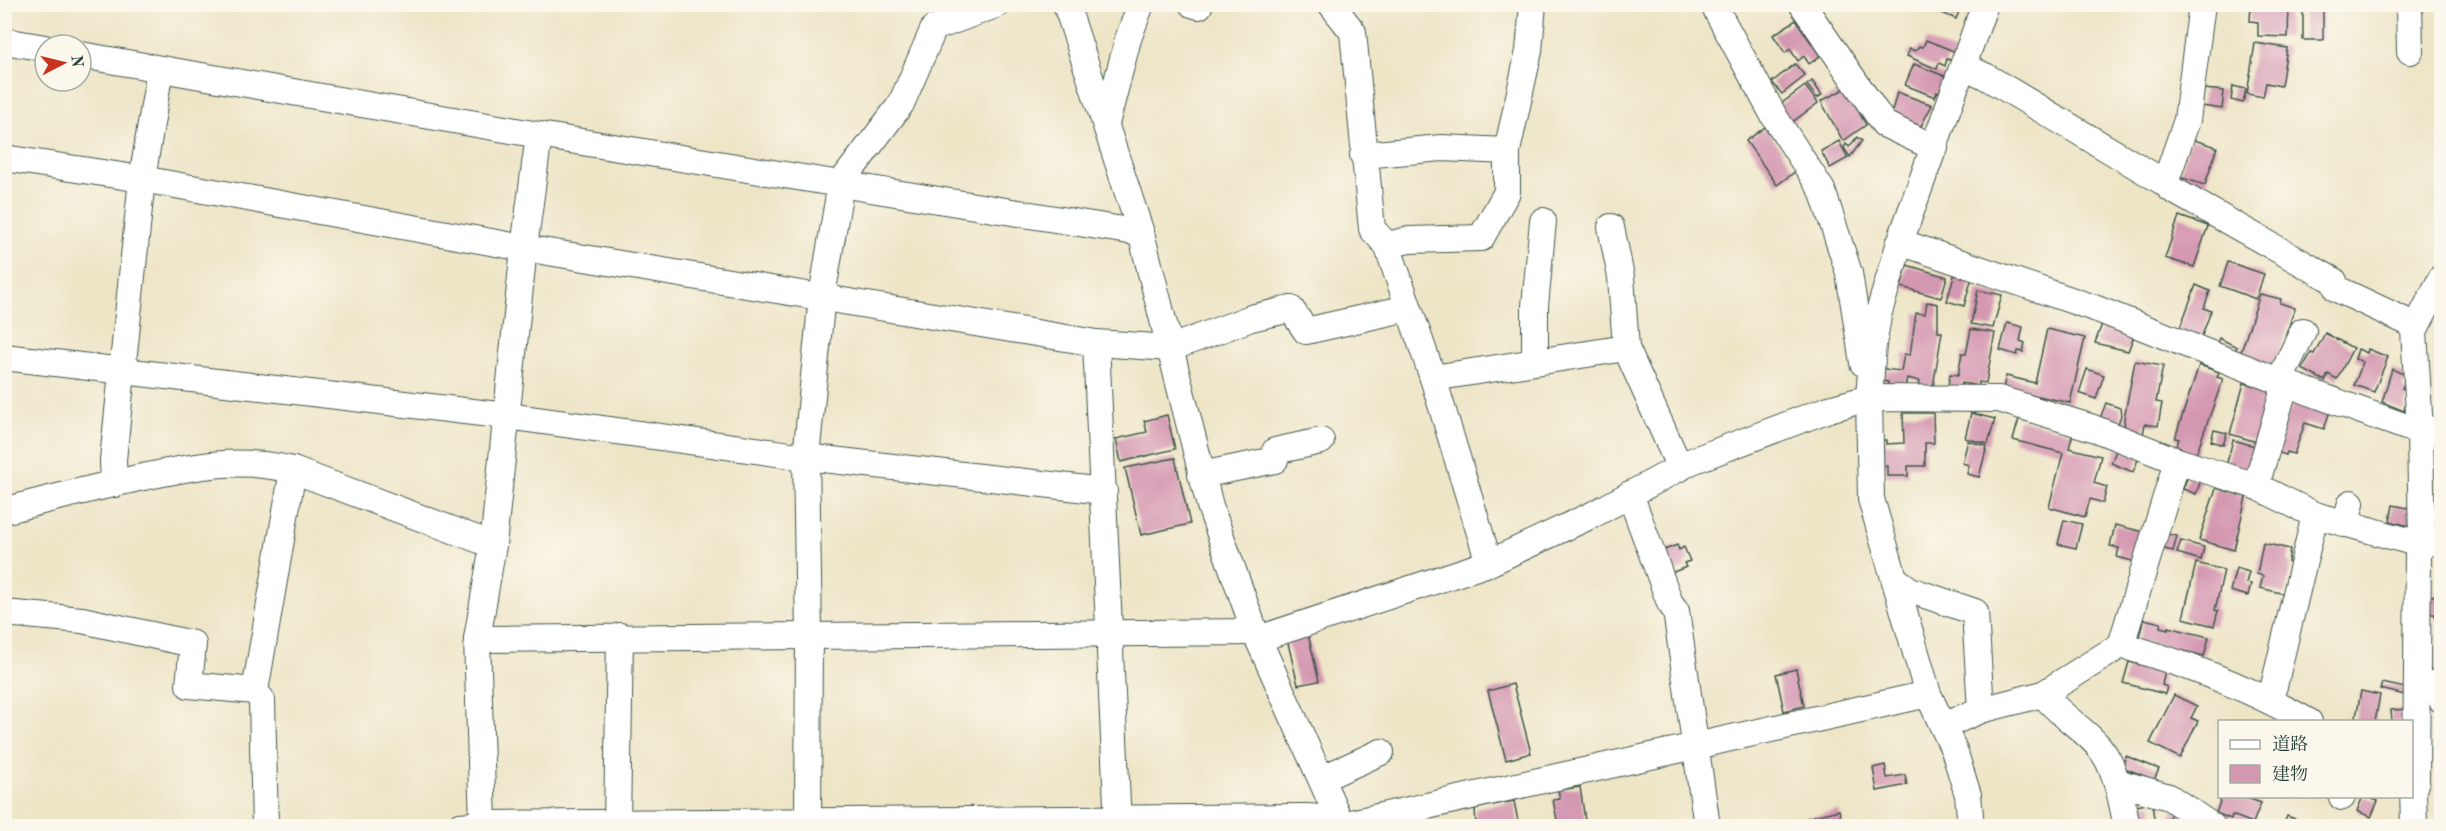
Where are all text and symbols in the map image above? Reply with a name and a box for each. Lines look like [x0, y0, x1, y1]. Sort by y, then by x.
north arrow [33, 33, 93, 93]
text: N [67, 54, 85, 69]
legend [2218, 720, 2413, 798]
text: 道路 [2272, 734, 2308, 754]
text: 建物 [2272, 764, 2308, 784]

